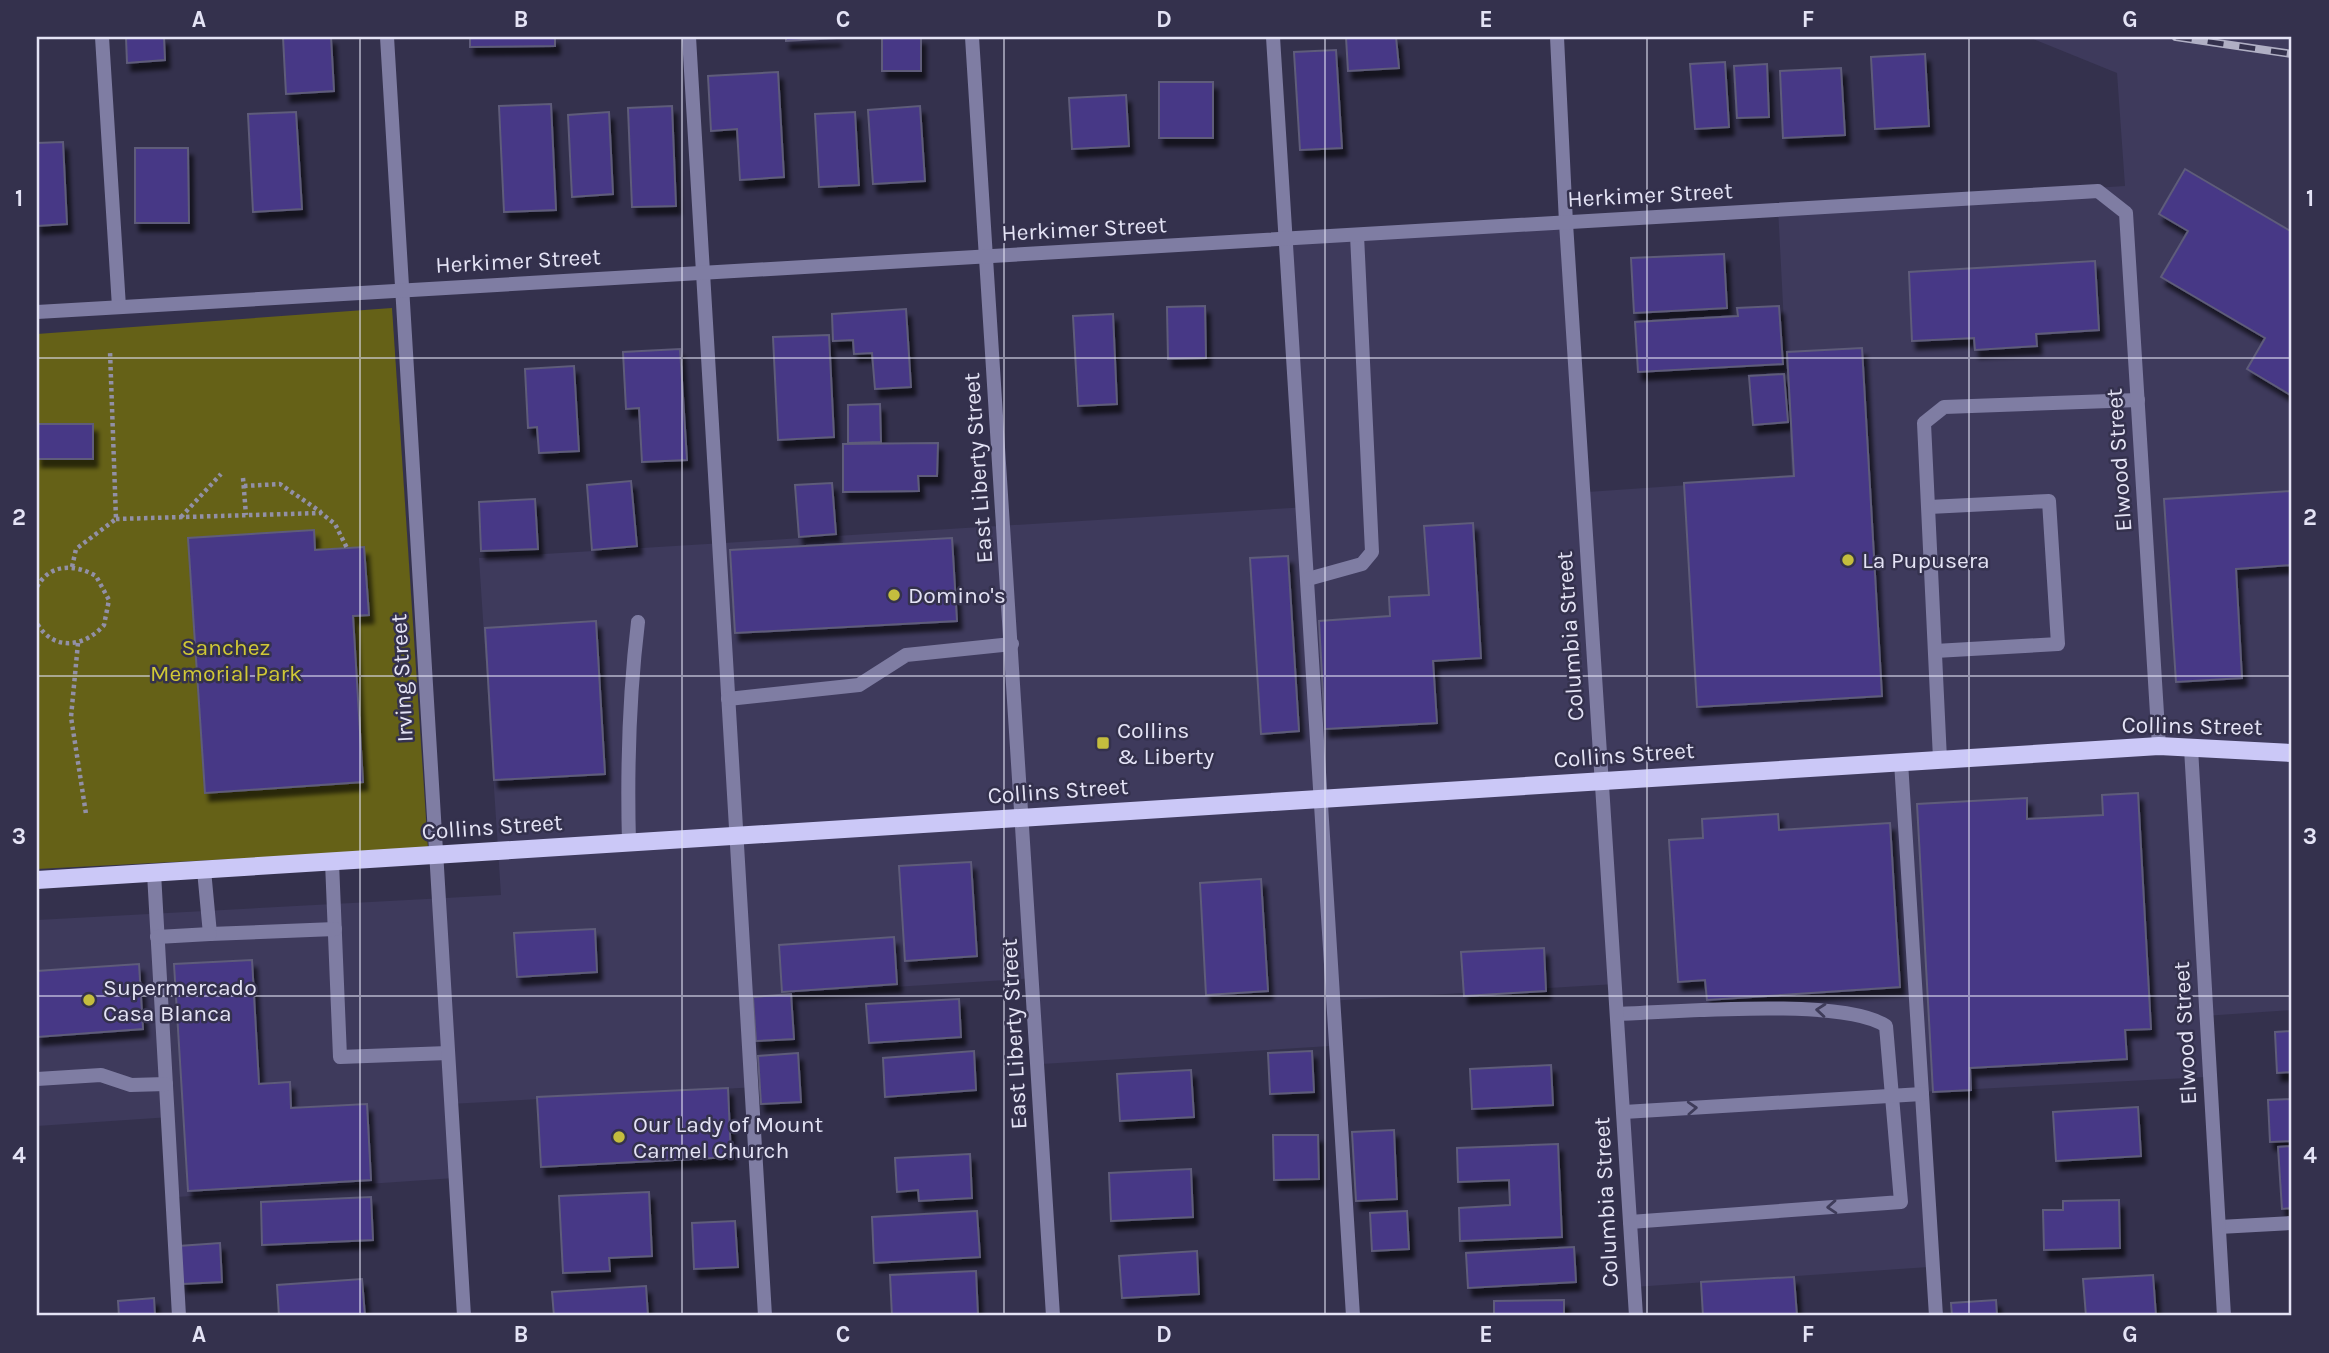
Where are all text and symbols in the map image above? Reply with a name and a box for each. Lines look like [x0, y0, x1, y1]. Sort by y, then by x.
text: A [192, 6, 206, 33]
text: B [514, 6, 528, 33]
text: C [836, 6, 850, 33]
text: D [1156, 6, 1172, 33]
text: E [1479, 6, 1493, 33]
text: F [1802, 6, 1814, 33]
text: G [2122, 6, 2138, 33]
street label: Herkimer Street [1567, 177, 1734, 213]
text: 1 [15, 185, 23, 212]
text: 1 [2306, 185, 2314, 212]
street label: Herkimer Street [1001, 211, 1168, 247]
street label: Herkimer Street [435, 243, 602, 279]
street label: East Liberty Street [958, 371, 998, 564]
street label: Elwood Street [2101, 387, 2137, 532]
text: 2 [12, 504, 26, 531]
text: 2 [2303, 504, 2317, 531]
place label: La Pupusera [1862, 547, 1990, 574]
street label: Columbia Street [1551, 550, 1589, 722]
marker: La Pupusera [1840, 552, 1856, 568]
place label: Domino's [908, 582, 1006, 609]
marker: Domino's [886, 587, 902, 603]
street label: Irving Street [385, 613, 419, 743]
park label: Sanchez Memorial Park [150, 634, 302, 687]
street label: Collins Street [2121, 711, 2263, 741]
place label: Collins & Liberty [1117, 717, 1215, 770]
marker: Collins & Liberty [1095, 735, 1111, 751]
street label: Collins Street [1553, 737, 1696, 773]
street label: Collins Street [987, 773, 1130, 809]
street label: Collins Street [421, 809, 564, 845]
text: 3 [12, 823, 26, 850]
text: 3 [2303, 823, 2317, 850]
street label: East Liberty Street [995, 938, 1032, 1130]
street label: Elwood Street [2168, 960, 2202, 1105]
place label: Supermercado Casa Blanca [103, 974, 257, 1027]
marker: Supermercado Casa Blanca [81, 992, 97, 1008]
one-way arrow [1815, 1003, 1826, 1018]
one-way arrow [1687, 1100, 1698, 1115]
place label: Our Lady of Mount Carmel Church [633, 1111, 824, 1164]
street label: Columbia Street [1588, 1116, 1624, 1288]
marker: Our Lady of Mount Carmel Church [611, 1129, 627, 1145]
text: 4 [12, 1142, 26, 1169]
text: 4 [2303, 1142, 2317, 1169]
one-way arrow [1827, 1199, 1838, 1214]
text: A [192, 1321, 206, 1348]
text: B [514, 1321, 528, 1348]
text: C [836, 1321, 850, 1348]
text: D [1156, 1321, 1172, 1348]
text: E [1479, 1321, 1493, 1348]
text: F [1802, 1321, 1814, 1348]
text: G [2122, 1321, 2138, 1348]

